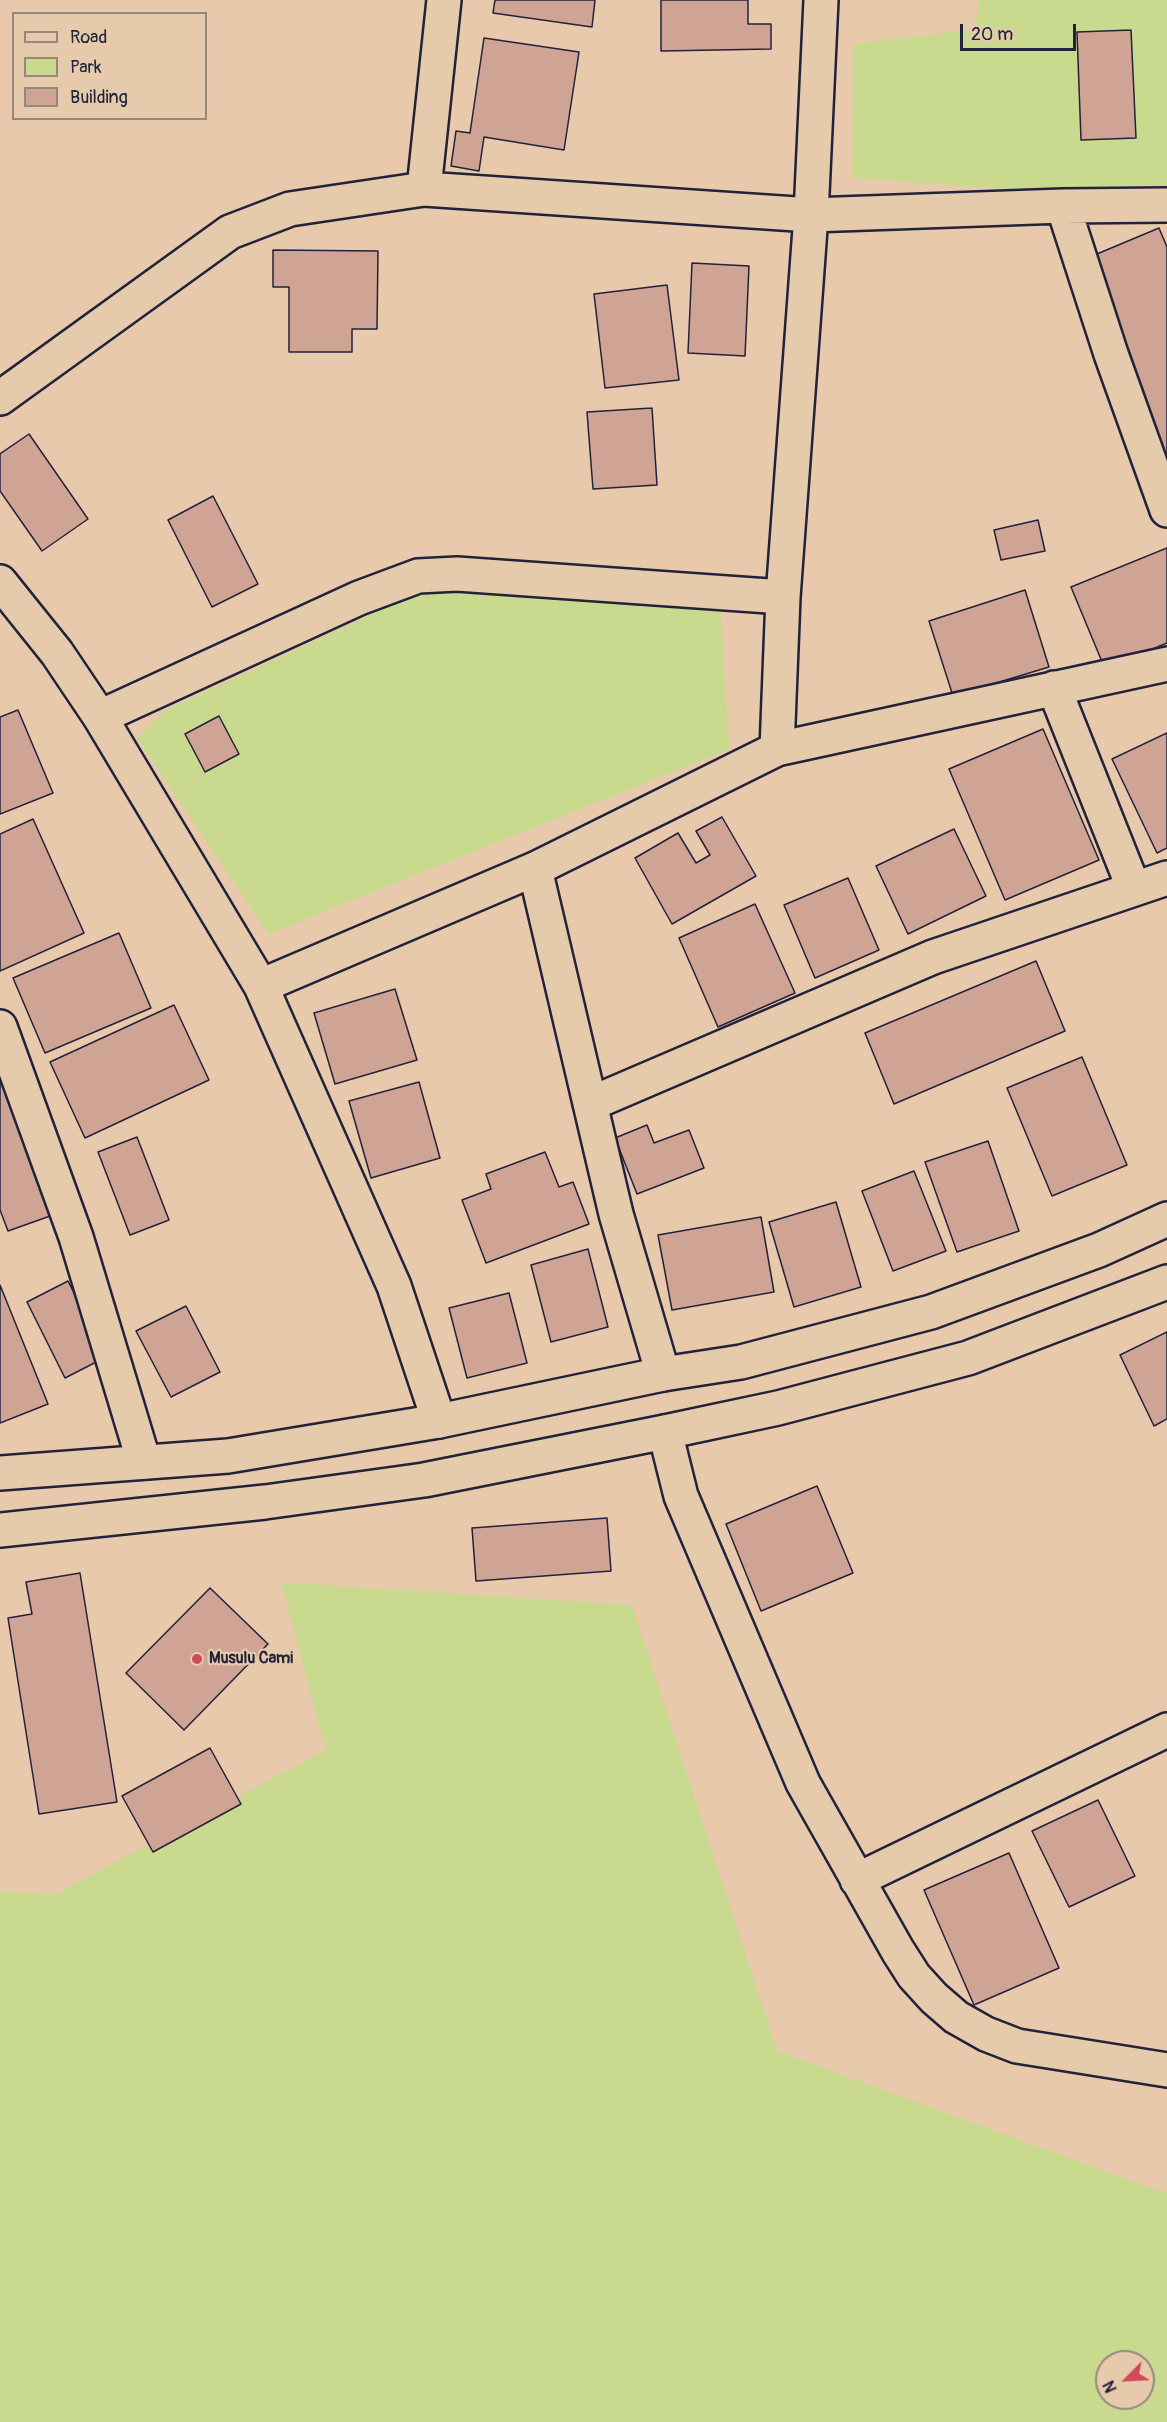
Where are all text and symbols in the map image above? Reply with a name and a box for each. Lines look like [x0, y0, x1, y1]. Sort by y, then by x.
legend [12, 12, 207, 120]
scale bar [963, 12, 1078, 50]
text: 20 m [971, 23, 1013, 46]
text: Road [70, 26, 107, 49]
text: Park [70, 56, 102, 79]
text: Building [70, 86, 128, 109]
place label: Musulu Cami [209, 1649, 293, 1669]
marker: Musulu Cami [190, 1652, 204, 1666]
north arrow [1095, 2350, 1155, 2410]
text: N [1099, 2378, 1122, 2396]

